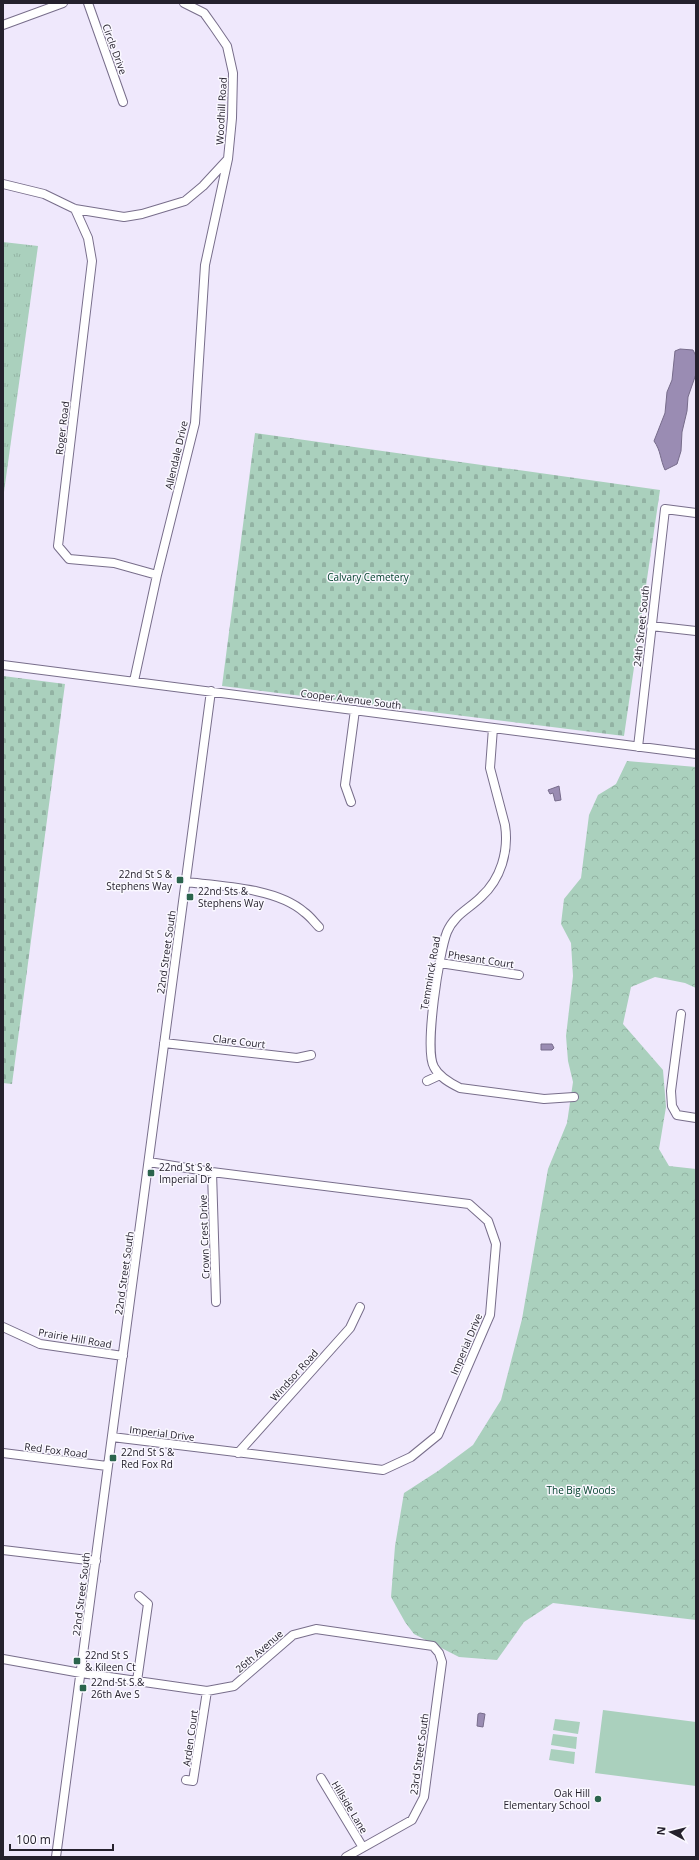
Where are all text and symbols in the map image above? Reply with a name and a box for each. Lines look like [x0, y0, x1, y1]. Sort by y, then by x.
street label: Circle Drive [99, 22, 131, 77]
street label: Woodhill Road [212, 77, 230, 145]
street label: Roger Road [52, 400, 72, 456]
street label: Allendale Drive [161, 419, 191, 491]
park label: Calvary Cemetery [327, 570, 410, 584]
street label: 24th Street South [630, 585, 652, 667]
street label: Cooper Avenue South [300, 686, 402, 712]
place label: 22nd St S & Stephens Way [106, 867, 173, 893]
marker: 22nd St S & Stephens Way [175, 875, 185, 885]
place label: 22nd Sts & Stephens Way [198, 884, 265, 910]
marker: 22nd Sts & Stephens Way [185, 892, 195, 902]
street label: 22nd Street South [153, 909, 179, 995]
street label: Temminck Road [417, 935, 443, 1011]
street label: Phesant Court [447, 947, 515, 971]
street label: Clare Court [212, 1031, 266, 1051]
place label: 22nd St S & Imperial Dr [159, 1160, 213, 1186]
marker: 22nd St S & Imperial Dr [146, 1168, 156, 1178]
street label: Crown Crest Drive [196, 1194, 212, 1279]
street label: 22nd Street South [111, 1230, 137, 1316]
street label: Imperial Drive [447, 1311, 485, 1377]
street label: Prairie Hill Road [37, 1325, 113, 1351]
street label: Windsor Road [267, 1346, 321, 1404]
street label: Imperial Drive [129, 1422, 196, 1444]
street label: Red Fox Road [24, 1439, 88, 1461]
place label: 22nd St S & Red Fox Rd [121, 1445, 175, 1471]
marker: 22nd St S & Red Fox Rd [108, 1453, 118, 1463]
park label: The Big Woods [546, 1483, 616, 1497]
street label: 22nd Street South [69, 1551, 93, 1637]
street label: 26th Avenue [232, 1626, 286, 1675]
place label: 22nd St S & Kileen Ct [85, 1648, 136, 1674]
marker: 22nd St S & Kileen Ct [72, 1656, 82, 1666]
place label: 22nd St S & 26th Ave S [91, 1675, 145, 1701]
marker: 22nd St S & 26th Ave S [78, 1683, 88, 1693]
street label: Arden Court [179, 1708, 201, 1767]
street label: 23rd Street South [406, 1712, 432, 1796]
street label: Hillside Lane [329, 1778, 371, 1836]
place label: Oak Hill Elementary School [504, 1786, 590, 1812]
marker: Oak Hill Elementary School [593, 1794, 603, 1804]
north arrow [651, 1812, 691, 1852]
text: N [653, 1825, 669, 1836]
scale bar [10, 1826, 113, 1852]
text: 100 m [16, 1831, 51, 1848]

